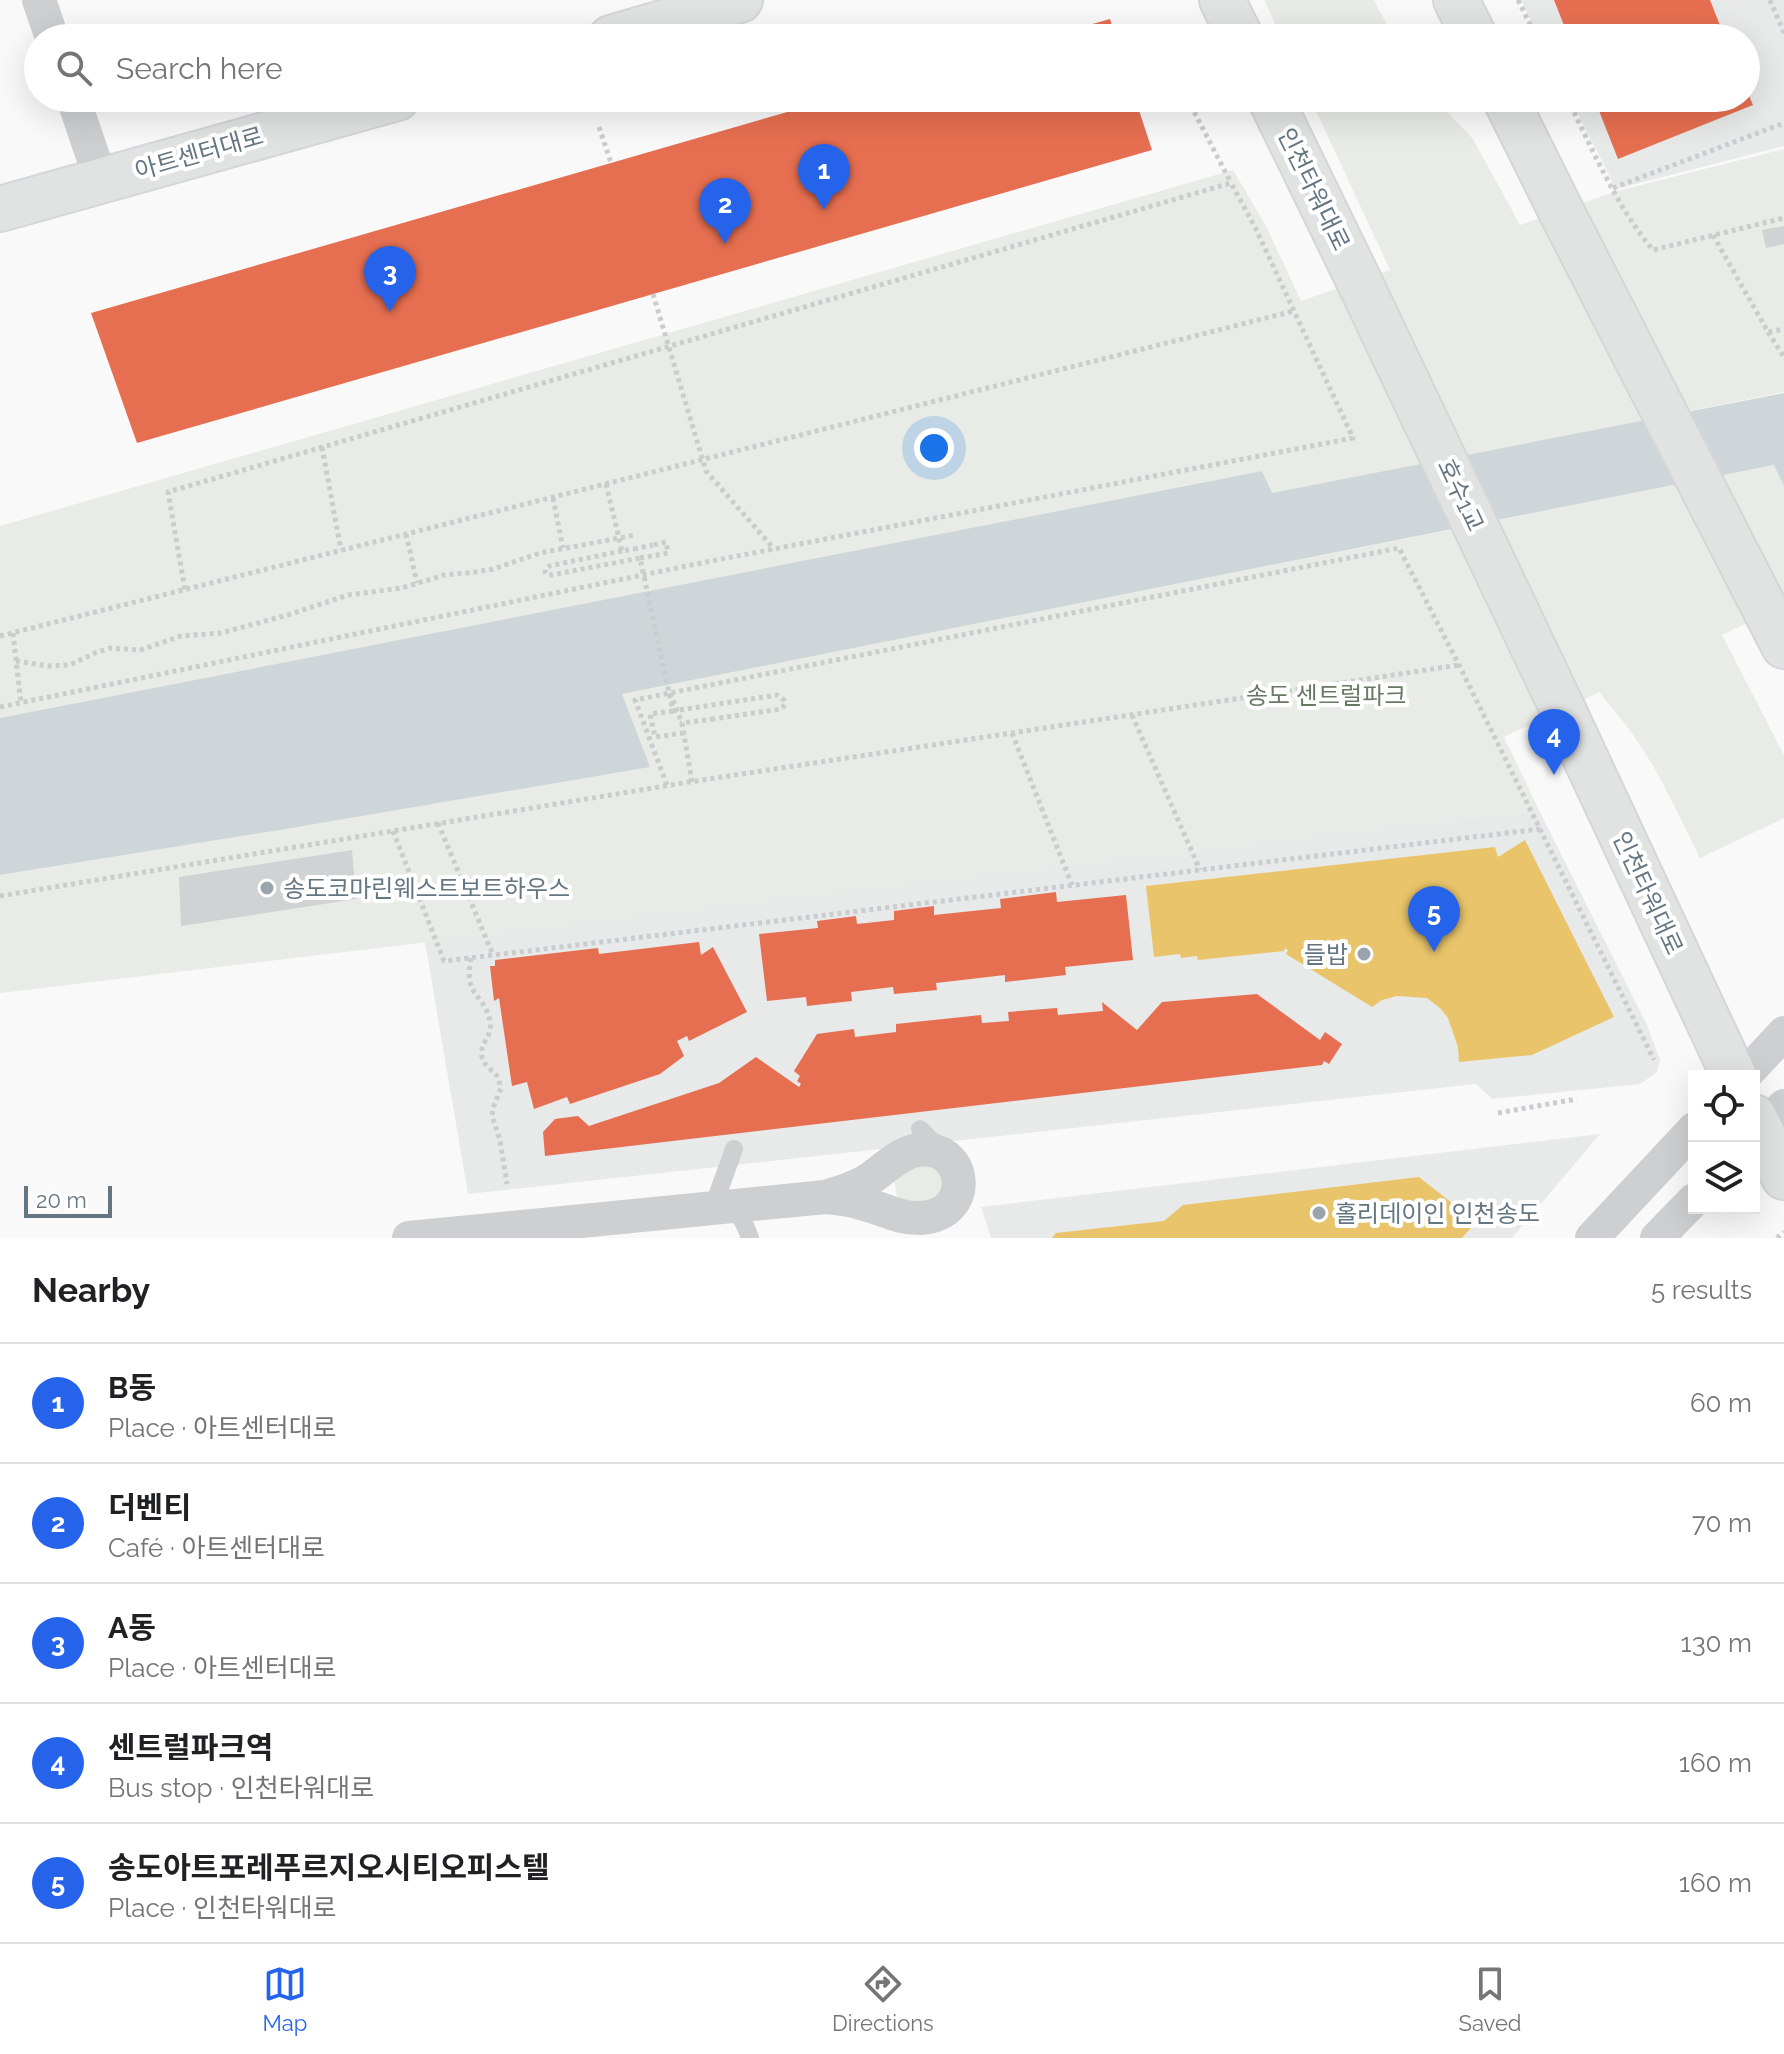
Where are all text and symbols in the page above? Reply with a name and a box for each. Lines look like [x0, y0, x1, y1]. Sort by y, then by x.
search box [24, 24, 1760, 112]
icon: search [52, 46, 96, 90]
text: Search here [116, 51, 283, 86]
street label: 아트센터대로 [131, 121, 267, 185]
street label: 인천타워대로 [1272, 123, 1356, 255]
pin: 1 [798, 144, 850, 210]
pin: 2 [699, 178, 751, 244]
pin: 3 [364, 246, 416, 312]
your location [914, 428, 954, 468]
street label: 호수1교 [1432, 454, 1490, 536]
park label: 송도 센트럴파크 [1246, 681, 1406, 710]
pin: 4 [1528, 709, 1580, 775]
street label: 인천타워대로 [1607, 827, 1689, 959]
place label: 송도코마린웨스트보트하우스 [283, 874, 570, 903]
marker: 송도코마린웨스트보트하우스 [258, 879, 276, 897]
pin: 5 [1408, 886, 1460, 952]
place label: 들밥 [1304, 940, 1348, 969]
marker: 들밥 [1355, 945, 1373, 963]
map controls [1688, 1070, 1760, 1214]
button: locate [1688, 1070, 1760, 1142]
button: layers [1688, 1142, 1760, 1214]
scale bar [24, 1182, 112, 1218]
text: 20 m [36, 1187, 87, 1213]
place label: 홀리데이인 인천송도 [1335, 1199, 1540, 1228]
marker: 홀리데이인 인천송도 [1310, 1204, 1328, 1222]
text: Nearby [32, 1270, 150, 1310]
text: 5 results [1651, 1275, 1752, 1305]
text: B동 [108, 1370, 156, 1405]
text: 1 [52, 1388, 64, 1418]
text: 60 m [1690, 1388, 1752, 1418]
text: Place · 아트센터대로 [108, 1413, 337, 1443]
text: 더벤티 [108, 1490, 191, 1525]
text: 2 [51, 1508, 65, 1538]
text: 70 m [1692, 1508, 1752, 1538]
text: Café · 아트센터대로 [108, 1533, 325, 1563]
text: A동 [108, 1610, 156, 1645]
text: 3 [51, 1628, 65, 1658]
text: 130 m [1681, 1628, 1752, 1658]
text: Place · 아트센터대로 [108, 1653, 337, 1683]
text: 센트럴파크역 [108, 1730, 274, 1765]
text: 4 [51, 1748, 65, 1778]
text: 160 m [1679, 1748, 1752, 1778]
text: Bus stop · 인천타워대로 [108, 1773, 374, 1803]
text: 송도아트포레푸르지오시티오피스텔 [108, 1850, 550, 1885]
text: 5 [51, 1868, 65, 1898]
text: 160 m [1679, 1868, 1752, 1898]
text: Place · 인천타워대로 [108, 1893, 337, 1923]
tab: Map [262, 1962, 307, 2036]
tab: Directions [832, 1962, 934, 2036]
tab: Saved [1459, 1962, 1522, 2036]

